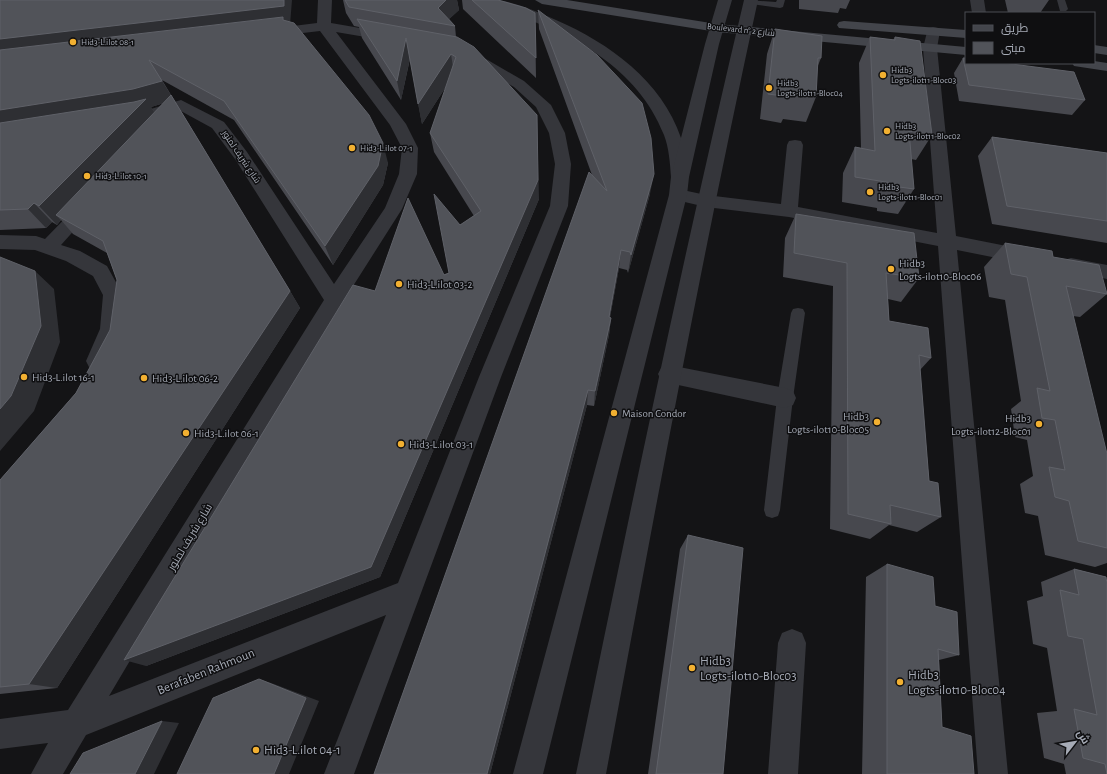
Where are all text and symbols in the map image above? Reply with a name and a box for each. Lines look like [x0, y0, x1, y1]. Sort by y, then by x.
legend [965, 12, 1095, 64]
street label: Boulevard n° شارع 2 [707, 22, 775, 39]
text: طريق [1001, 22, 1029, 35]
marker: Hid3-L.ilot 08-1 [68, 37, 78, 47]
place label: Hid3-L.ilot 08-1 [81, 38, 134, 47]
text: مبنى [1001, 42, 1026, 55]
place label: Hidb3 Logts-ilot11-Bloc03 [891, 66, 956, 85]
marker: Hidb3 Logts-ilot11-Bloc03 [878, 70, 888, 80]
place label: Hidb3 Logts-ilot11-Bloc04 [777, 79, 843, 98]
marker: Hidb3 Logts-ilot11-Bloc04 [764, 83, 774, 93]
place label: Hidb3 Logts-ilot11-Bloc02 [895, 122, 961, 141]
marker: Hidb3 Logts-ilot11-Bloc02 [882, 126, 892, 136]
street label: شارع شريف لمنور [219, 128, 262, 186]
marker: Hid3-L.ilot 07-1 [347, 143, 357, 153]
place label: Hid3-L.ilot 07-1 [360, 144, 413, 153]
marker: Hid3-L.ilot 10-1 [82, 171, 92, 181]
place label: Hid3-L.ilot 10-1 [95, 172, 147, 181]
place label: Hidb3 Logts-ilot11-Bloc01 [878, 183, 943, 202]
marker: Hidb3 Logts-ilot11-Bloc01 [865, 187, 875, 197]
place label: Hidb3 Logts-ilot10-Bloc06 [899, 258, 981, 282]
marker: Hidb3 Logts-ilot10-Bloc06 [886, 264, 896, 274]
marker: Hid3-L.ilot 03-2 [394, 279, 404, 289]
place label: Hid3-L.ilot 03-2 [407, 279, 472, 290]
marker: Hid3-L.ilot 16-1 [19, 372, 29, 382]
place label: Hid3-L.ilot 16-1 [32, 372, 95, 383]
marker: Hid3-L.ilot 06-2 [139, 373, 149, 383]
place label: Hid3-L.ilot 06-2 [152, 373, 218, 384]
marker: Maison Condor [609, 408, 619, 418]
place label: Maison Condor [622, 408, 687, 419]
place label: Hidb3 Logts-ilot10-Bloc05 [787, 411, 869, 435]
place label: Hidb3 Logts-ilot12-Bloc01 [951, 413, 1031, 437]
marker: Hidb3 Logts-ilot10-Bloc05 [872, 417, 882, 427]
marker: Hidb3 Logts-ilot12-Bloc01 [1034, 419, 1044, 429]
marker: Hid3-L.ilot 06-1 [181, 428, 191, 438]
place label: Hid3-L.ilot 06-1 [194, 428, 259, 439]
marker: Hid3-L.ilot 03-1 [396, 439, 406, 449]
place label: Hid3-L.ilot 03-1 [409, 439, 473, 450]
street label: شارع شريف لمنور [165, 502, 216, 574]
street label: Berafaben Rahmoun [155, 647, 257, 697]
place label: Hidb3 Logts-ilot10-Bloc03 [700, 655, 797, 683]
marker: Hidb3 Logts-ilot10-Bloc03 [687, 663, 697, 673]
place label: Hidb3 Logts-ilot10-Bloc04 [908, 669, 1005, 697]
marker: Hidb3 Logts-ilot10-Bloc04 [895, 677, 905, 687]
north arrow [1055, 722, 1095, 762]
text: ش [1074, 728, 1091, 747]
place label: Hid3-L.ilot 04-1 [264, 744, 341, 757]
marker: Hid3-L.ilot 04-1 [251, 745, 261, 755]

